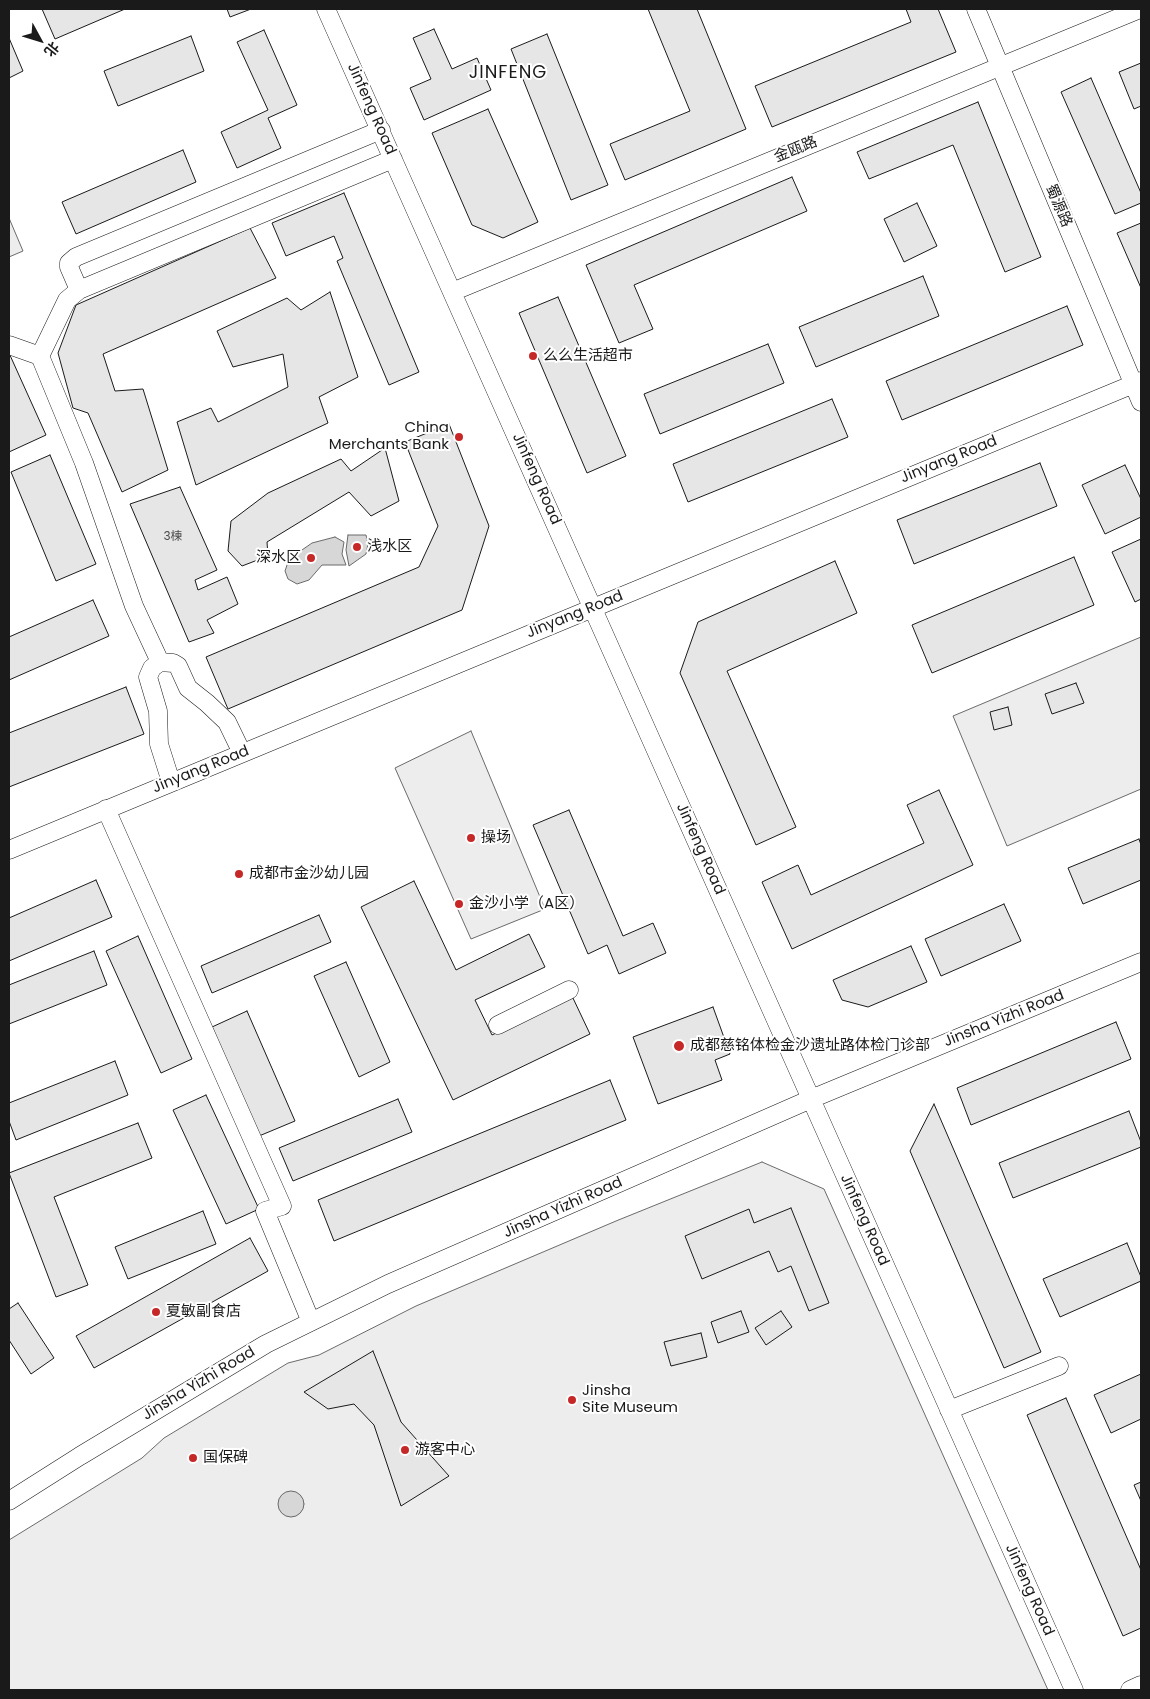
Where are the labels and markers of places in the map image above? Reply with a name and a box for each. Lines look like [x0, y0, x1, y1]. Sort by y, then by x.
place label: 么么生活超市 [543, 347, 633, 365]
marker: 么么生活超市 [527, 350, 539, 362]
place label: China Merchants Bank [329, 419, 449, 454]
marker: China Merchants Bank [453, 431, 465, 443]
place label: 浅水区 [367, 538, 412, 556]
marker: 浅水区 [351, 541, 363, 553]
place label: 深水区 [256, 549, 301, 567]
marker: 深水区 [305, 552, 317, 564]
place label: 操场 [481, 829, 511, 847]
marker: 操场 [465, 832, 477, 844]
place label: 成都市金沙幼儿园 [249, 865, 369, 883]
marker: 成都市金沙幼儿园 [233, 868, 245, 880]
place label: 金沙小学（A区） [469, 895, 584, 913]
marker: 金沙小学（A区） [453, 898, 465, 910]
place label: 成都慈铭体检金沙遗址路体检门诊部 [690, 1037, 930, 1055]
marker: 成都慈铭体检金沙遗址路体检门诊部 [672, 1039, 686, 1053]
place label: 夏敏副食店 [166, 1303, 241, 1321]
marker: 夏敏副食店 [150, 1306, 162, 1318]
place label: Jinsha Site Museum [582, 1382, 678, 1417]
marker: Jinsha Site Museum [566, 1394, 578, 1406]
place label: 游客中心 [415, 1441, 475, 1459]
marker: 游客中心 [399, 1444, 411, 1456]
place label: 国保碑 [203, 1449, 248, 1467]
marker: 国保碑 [187, 1452, 199, 1464]

